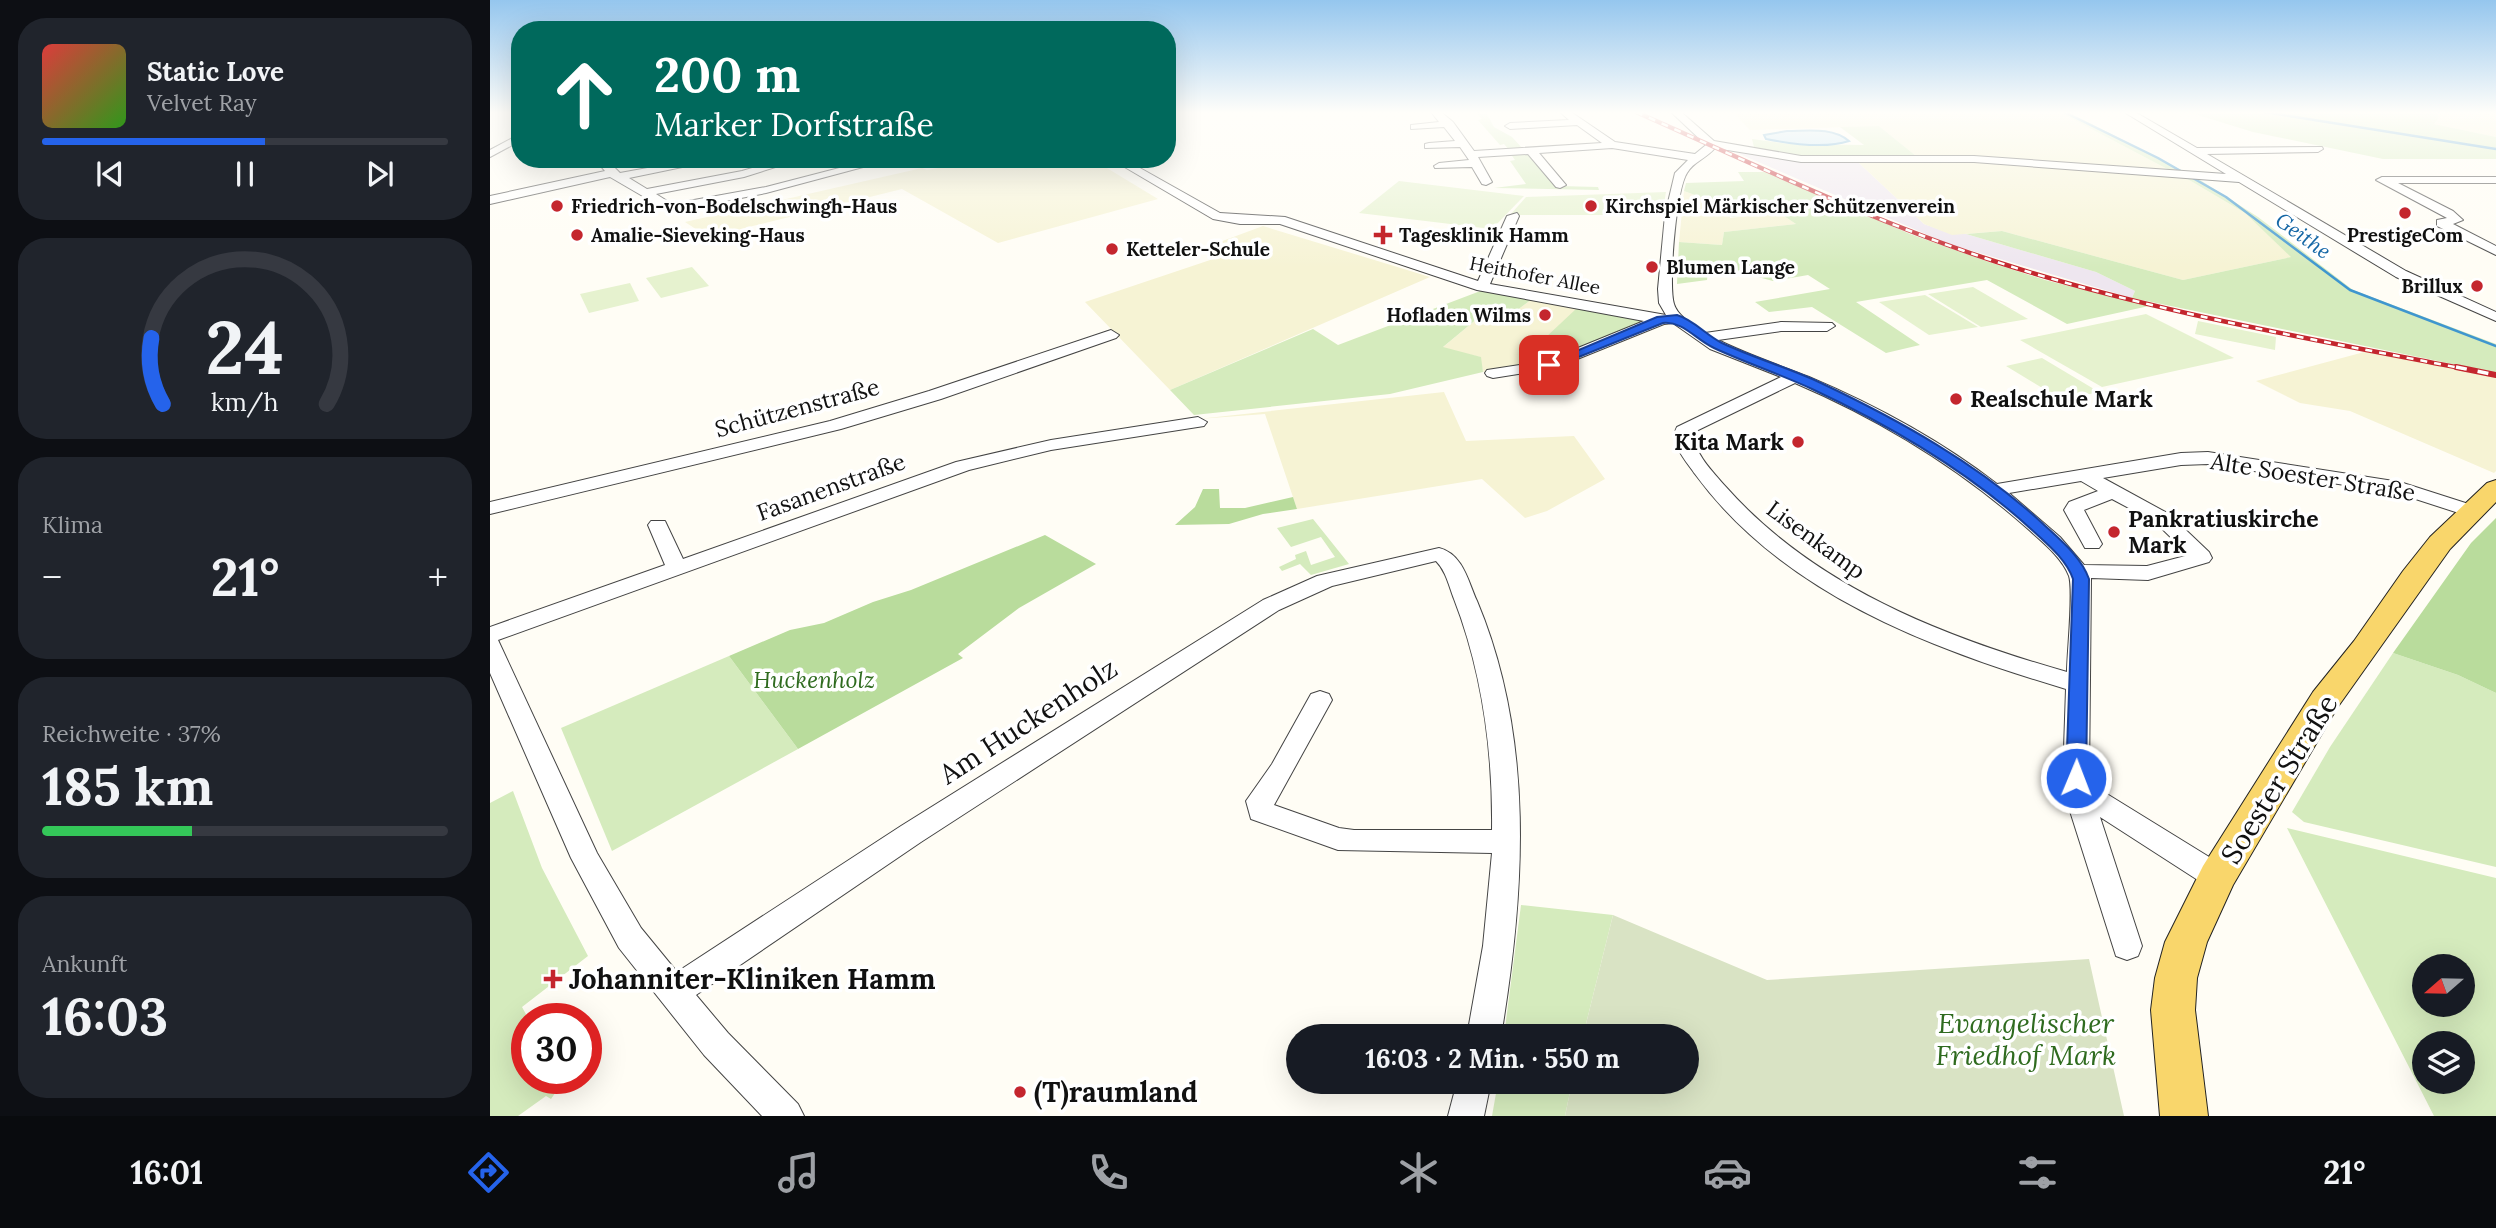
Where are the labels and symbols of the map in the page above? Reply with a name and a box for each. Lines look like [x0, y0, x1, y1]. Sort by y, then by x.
place label: Friedrich-von-Bodelschwingh-Haus [571, 194, 897, 218]
place label: Kirchspiel Märkischer Schützenverein [1605, 194, 1955, 218]
marker: Friedrich-von-Bodelschwingh-Haus [549, 198, 565, 214]
marker: Kirchspiel Märkischer Schützenverein [1583, 198, 1599, 214]
marker: PrestigeCom [2397, 205, 2413, 221]
water label: Geithe [2270, 206, 2336, 265]
place label: Amalie-Sieveking-Haus [591, 223, 805, 247]
place label: Tagesklinik Hamm [1399, 223, 1569, 247]
place label: PrestigeCom [2347, 223, 2464, 247]
marker: Tagesklinik Hamm [1373, 225, 1393, 245]
marker: Amalie-Sieveking-Haus [569, 227, 585, 243]
place label: Ketteler-Schule [1126, 237, 1270, 261]
marker: Ketteler-Schule [1104, 241, 1120, 257]
street label: Heithofer Allee [1468, 251, 1602, 299]
place label: Blumen Lange [1666, 255, 1795, 279]
marker: Blumen Lange [1644, 259, 1660, 275]
place label: Brillux [2401, 274, 2464, 298]
marker: Brillux [2469, 278, 2485, 294]
place label: Hofladen Wilms [1386, 303, 1531, 327]
marker: Hofladen Wilms [1537, 307, 1553, 323]
pin [1519, 335, 1579, 395]
street label: Schützenstraße [711, 372, 882, 443]
place label: Realschule Mark [1970, 384, 2153, 413]
marker: Realschule Mark [1948, 391, 1964, 407]
place label: Kita Mark [1674, 427, 1784, 456]
marker: Kita Mark [1790, 434, 1806, 450]
street label: Fasanenstraße [753, 446, 909, 527]
street label: Alte Soester Straße [2208, 446, 2417, 507]
street label: Lisenkamp [1761, 494, 1871, 585]
place label: Pankratiuskirche Mark [2128, 504, 2319, 559]
marker: Pankratiuskirche Mark [2106, 524, 2122, 540]
street label: Am Huckenholz [931, 650, 1124, 792]
park label: Huckenholz [753, 665, 875, 694]
street label: Soester Straße [2213, 688, 2345, 870]
position arrow [2039, 741, 2113, 815]
north arrow [2412, 954, 2474, 1017]
place label: Johanniter-Kliniken Hamm [569, 961, 936, 997]
marker: Johanniter-Kliniken Hamm [543, 969, 563, 989]
speed limit sign: 30 [511, 1003, 602, 1094]
park label: Evangelischer Friedhof Mark [1936, 1005, 2116, 1073]
place label: (T)raumland [1034, 1074, 1198, 1110]
marker: (T)raumland [1012, 1084, 1028, 1100]

